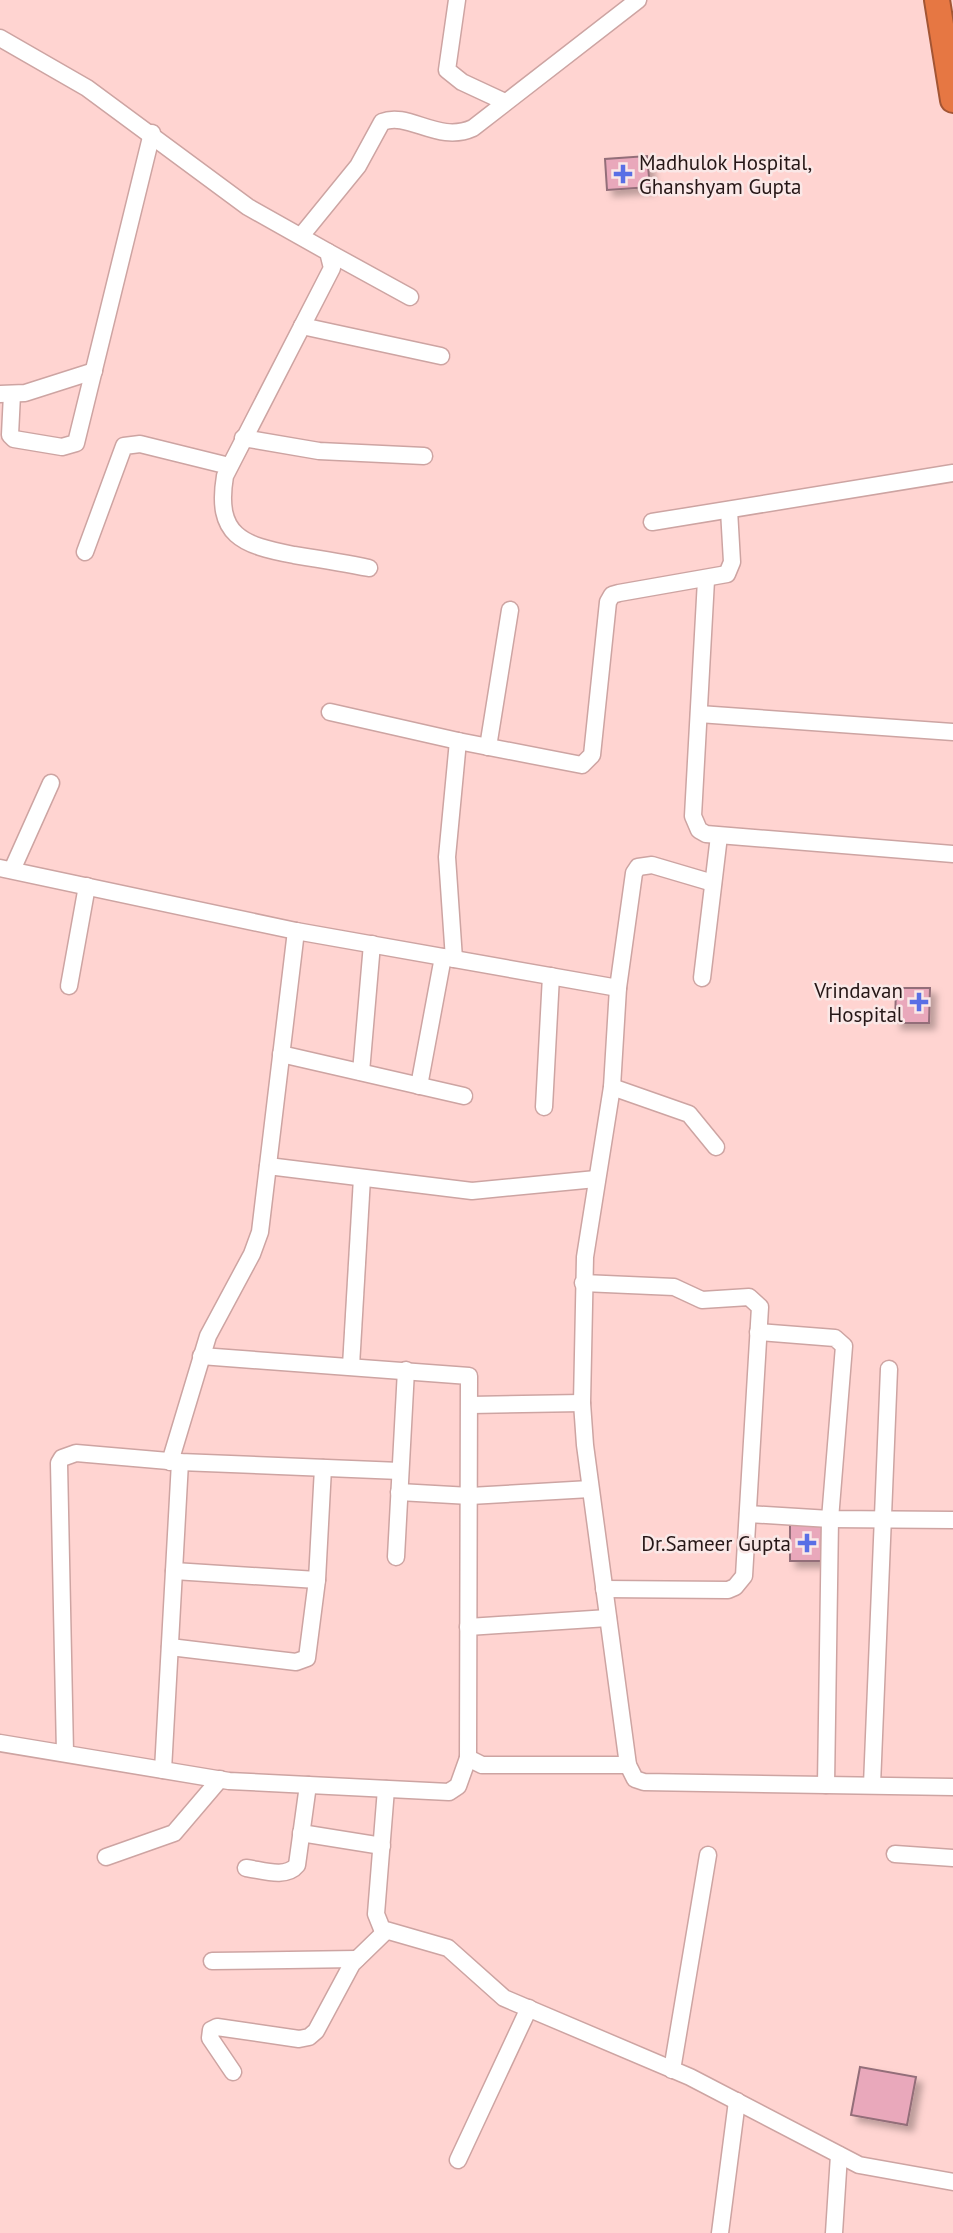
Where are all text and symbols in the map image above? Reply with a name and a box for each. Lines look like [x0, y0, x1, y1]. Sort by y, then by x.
place label: Madhulok Hospital, Ghanshyam Gupta [639, 149, 812, 200]
marker: Madhulok Hospital, Ghanshyam Gupta [613, 164, 633, 184]
place label: Vrindavan Hospital [813, 977, 903, 1028]
marker: Vrindavan Hospital [909, 992, 929, 1012]
place label: Dr.Sameer Gupta [641, 1530, 791, 1557]
marker: Dr.Sameer Gupta [797, 1533, 817, 1553]

